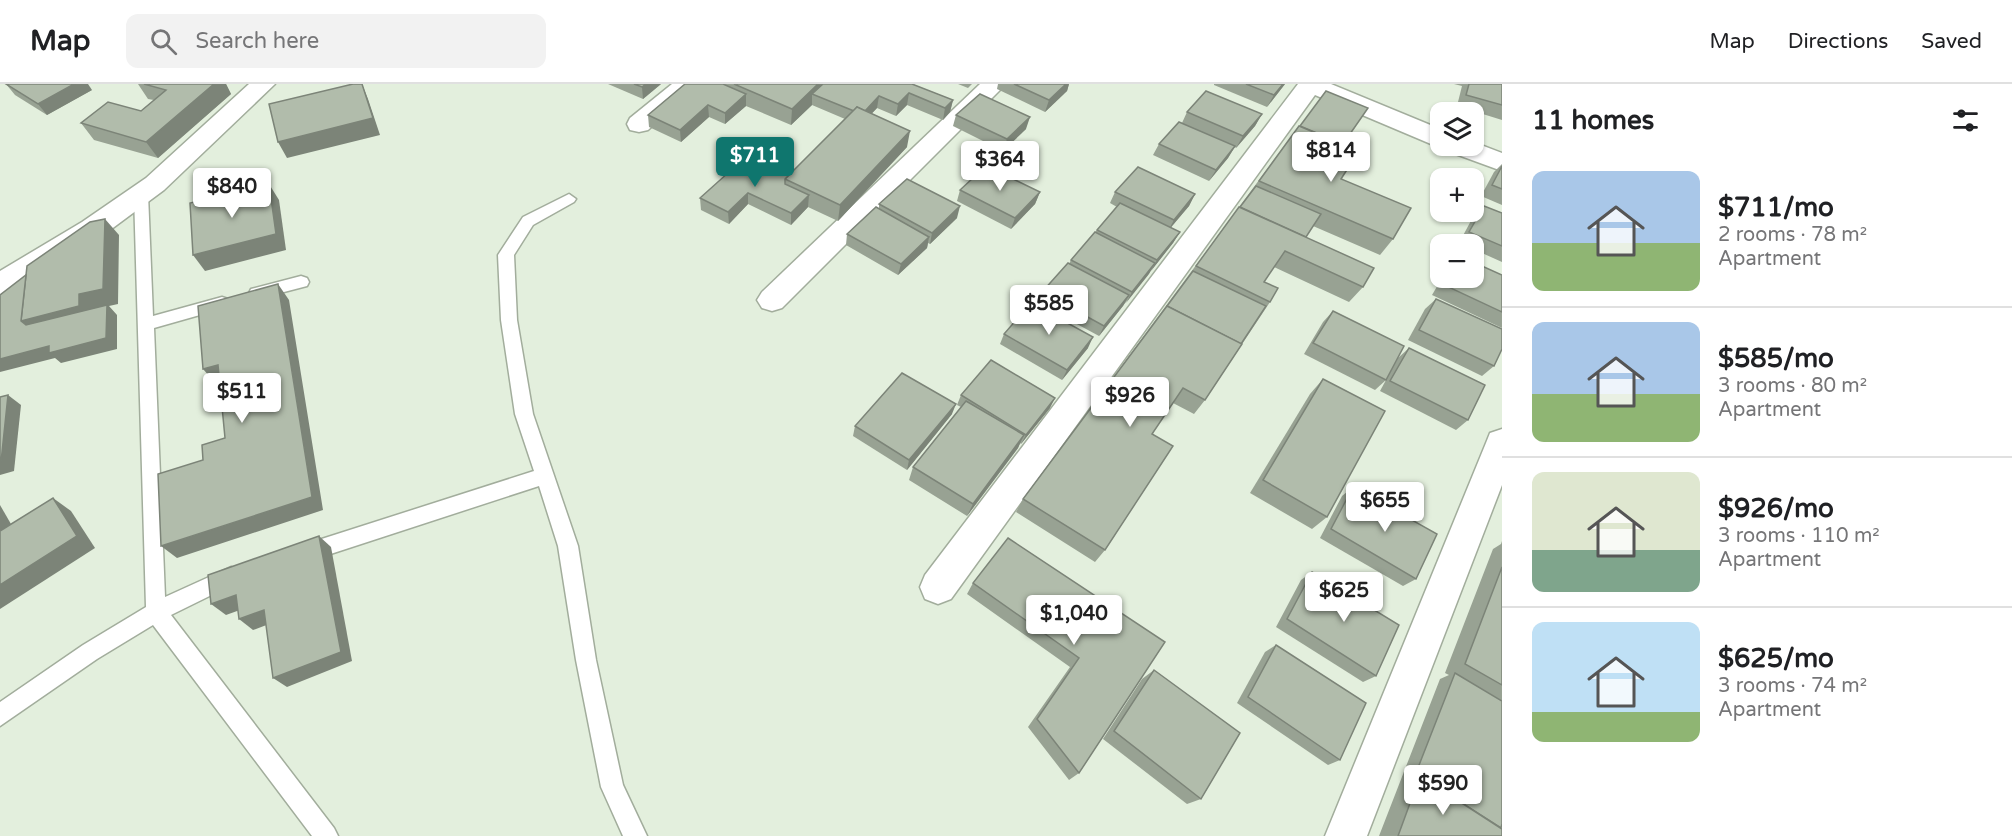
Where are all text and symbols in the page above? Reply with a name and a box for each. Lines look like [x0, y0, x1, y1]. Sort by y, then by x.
search box [126, 14, 546, 68]
text: Map [30, 24, 90, 58]
icon: search [147, 25, 180, 58]
text: Search here [195, 28, 319, 54]
text: Map [1709, 29, 1755, 54]
text: Directions [1788, 29, 1888, 54]
text: Saved [1921, 29, 1982, 54]
map controls [1430, 102, 1484, 288]
button: layers [1430, 102, 1484, 156]
icon: filters [1949, 104, 1982, 137]
text: 11 homes [1532, 105, 1654, 136]
pin: $814 [1295, 132, 1367, 183]
pin: $711 [719, 137, 791, 188]
text: $814 [1306, 139, 1356, 163]
pin: $364 [964, 141, 1036, 192]
text: $711 [730, 144, 780, 168]
text: $364 [975, 148, 1025, 172]
pin: $840 [196, 168, 268, 219]
button: + [1430, 168, 1484, 222]
text: $840 [207, 175, 257, 199]
text: $711/mo [1718, 192, 1834, 223]
icon: home [1580, 195, 1652, 267]
text: 2 rooms · 78 m² [1718, 223, 1867, 247]
button: − [1430, 234, 1484, 288]
text: Apartment [1718, 247, 1821, 271]
pin: $585 [1013, 285, 1085, 336]
text: $585 [1024, 292, 1074, 316]
text: $585/mo [1718, 343, 1834, 374]
icon: home [1580, 346, 1652, 418]
pin: $511 [206, 373, 278, 424]
text: 3 rooms · 80 m² [1718, 374, 1867, 398]
pin: $926 [1094, 377, 1166, 428]
text: $511 [217, 380, 267, 404]
text: $926 [1105, 384, 1155, 408]
text: Apartment [1718, 398, 1821, 422]
pin: $655 [1349, 482, 1421, 533]
text: $655 [1360, 489, 1410, 513]
text: $926/mo [1718, 493, 1834, 524]
icon: home [1580, 496, 1652, 568]
text: 3 rooms · 110 m² [1718, 524, 1880, 548]
text: Apartment [1718, 548, 1821, 572]
pin: $625 [1308, 572, 1380, 623]
text: $625 [1319, 579, 1369, 603]
pin: $1,040 [1025, 595, 1123, 646]
text: $1,040 [1040, 602, 1108, 626]
text: $625/mo [1718, 643, 1834, 674]
icon: home [1580, 646, 1652, 718]
text: 3 rooms · 74 m² [1718, 674, 1867, 698]
text: Apartment [1718, 698, 1821, 722]
pin: $590 [1407, 765, 1479, 816]
text: $590 [1418, 772, 1468, 796]

